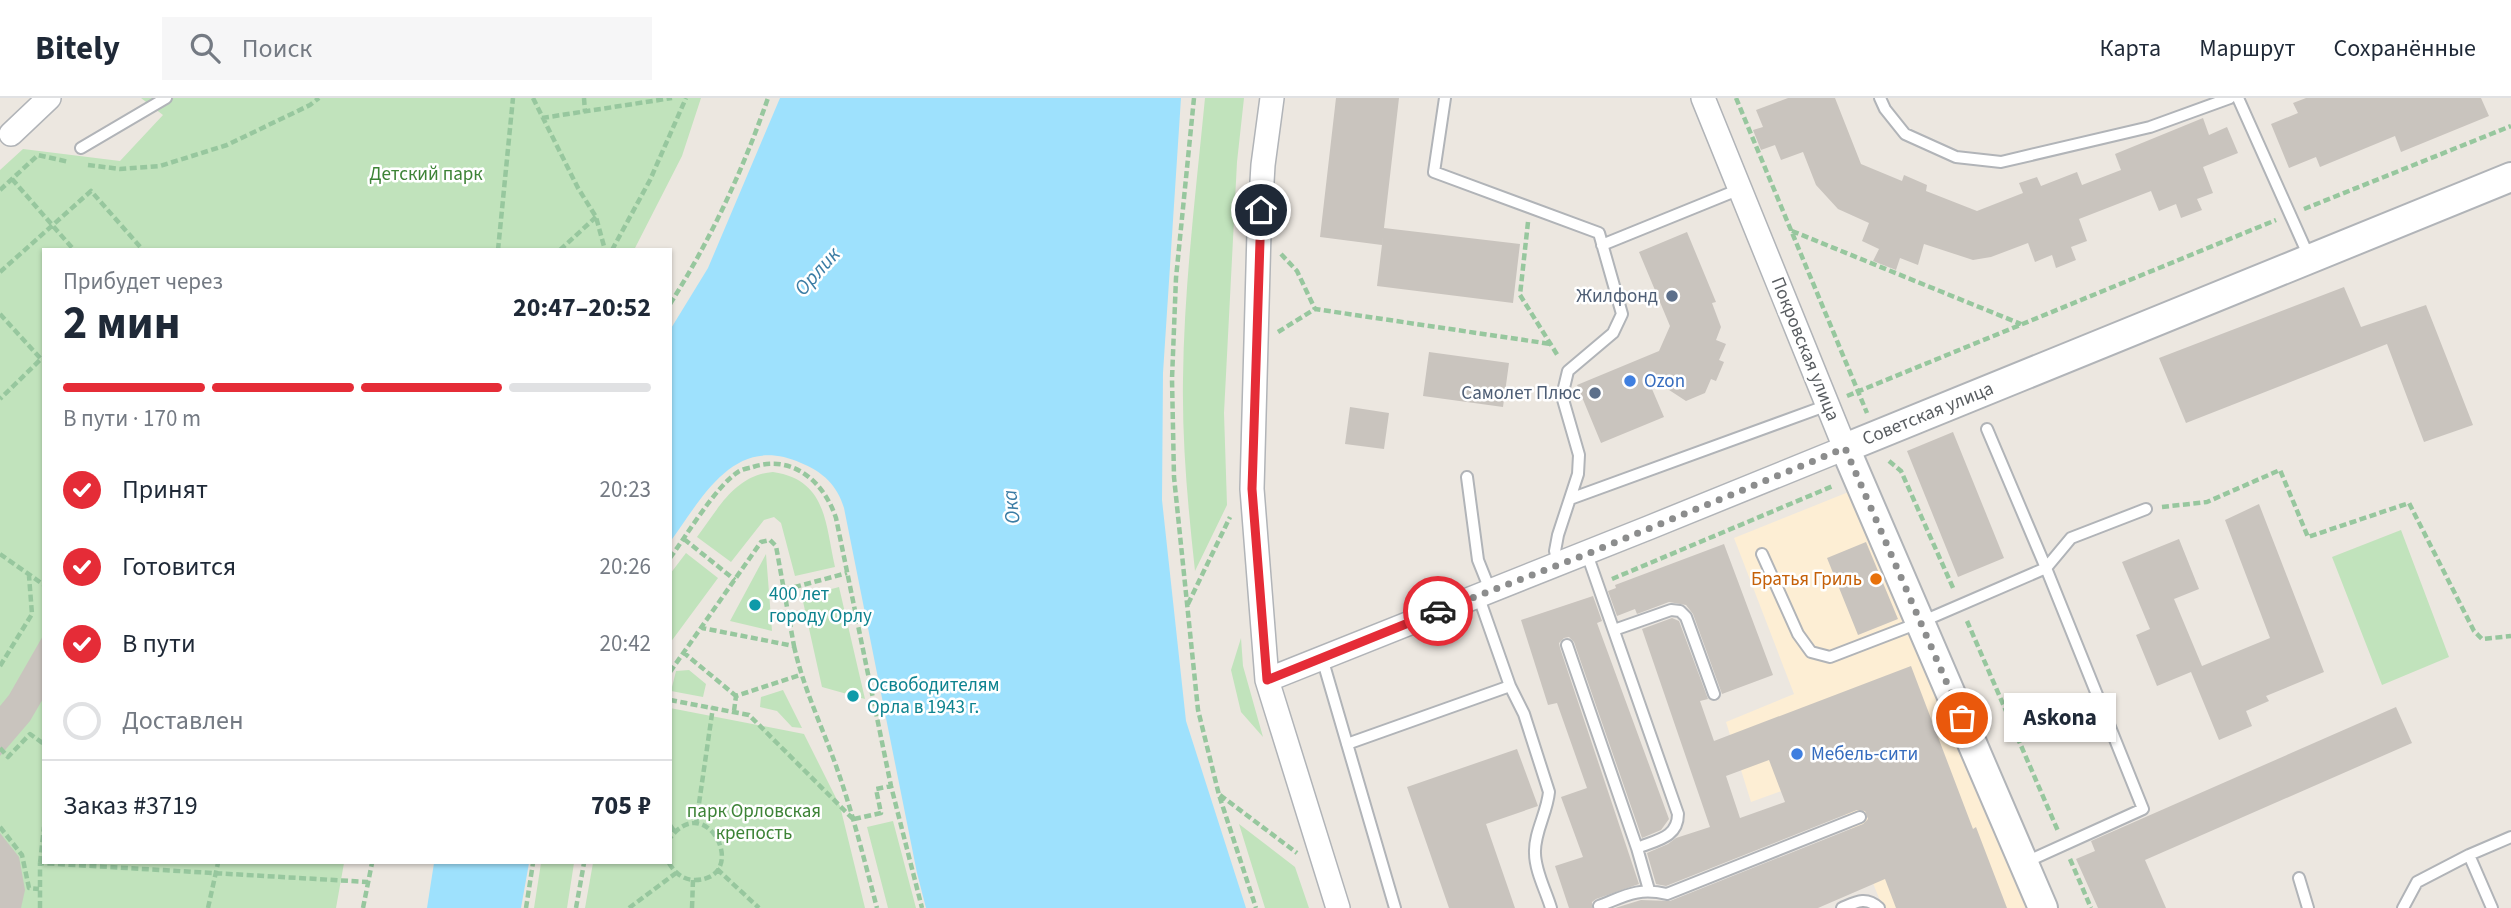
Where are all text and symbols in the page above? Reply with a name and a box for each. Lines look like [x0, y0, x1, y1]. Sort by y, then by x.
search box [162, 17, 652, 80]
text: Bitely [35, 25, 120, 72]
icon: search [186, 29, 224, 67]
text: Поиск [242, 30, 312, 67]
text: Карта [2100, 31, 2161, 66]
text: Маршрут [2199, 31, 2295, 66]
text: Сохранённые [2333, 31, 2476, 66]
park label: Детский парк [369, 161, 483, 188]
pin [1231, 180, 1291, 240]
icon: home [1242, 191, 1280, 229]
water label: Орлик [787, 239, 848, 302]
text: Прибудет через [63, 265, 223, 298]
street label: Покровская улица [1764, 273, 1846, 425]
place label: Жилфонд [1576, 283, 1658, 310]
marker: Жилфонд [1664, 288, 1680, 304]
text: 20:47–20:52 [513, 289, 651, 326]
text: 2 мин [63, 291, 180, 356]
place label: Ozon [1644, 368, 1685, 395]
marker: Ozon [1622, 373, 1638, 389]
street label: Советская улица [1858, 375, 1998, 453]
place label: Самолет Плюс [1461, 380, 1581, 407]
marker: Самолет Плюс [1587, 385, 1603, 401]
text: В пути · 170 m [63, 402, 201, 435]
icon: check [63, 471, 101, 509]
text: Принят [122, 471, 208, 508]
text: 20:23 [600, 473, 651, 506]
water label: Ока [994, 488, 1028, 526]
icon: check [63, 548, 101, 586]
text: Готовится [122, 548, 236, 585]
text: 20:26 [600, 550, 651, 583]
place label: Братья Гриль [1751, 566, 1862, 593]
marker: Братья Гриль [1868, 571, 1884, 587]
courier [1403, 576, 1473, 646]
place label: 400 лет городу Орлу [769, 581, 872, 630]
icon: car [1419, 592, 1457, 630]
marker: 400 лет городу Орлу [747, 597, 763, 613]
icon: check [63, 625, 101, 663]
text: В пути [122, 625, 196, 662]
text: 20:42 [600, 627, 651, 660]
place label: Освободителям Орла в 1943 г. [867, 672, 1000, 721]
marker: Освободителям Орла в 1943 г. [845, 688, 861, 704]
pin [1932, 688, 1992, 748]
callout: Askona [2004, 694, 2116, 742]
icon: bag [1943, 699, 1981, 737]
text: Askona [2023, 701, 2097, 734]
text: Доставлен [122, 702, 244, 739]
place label: Мебель-сити [1811, 741, 1918, 768]
marker: Мебель-сити [1789, 746, 1805, 762]
text: Заказ #3719 [63, 787, 198, 824]
text: 705 ₽ [591, 787, 651, 824]
park label: парк Орловская крепость [687, 798, 821, 847]

